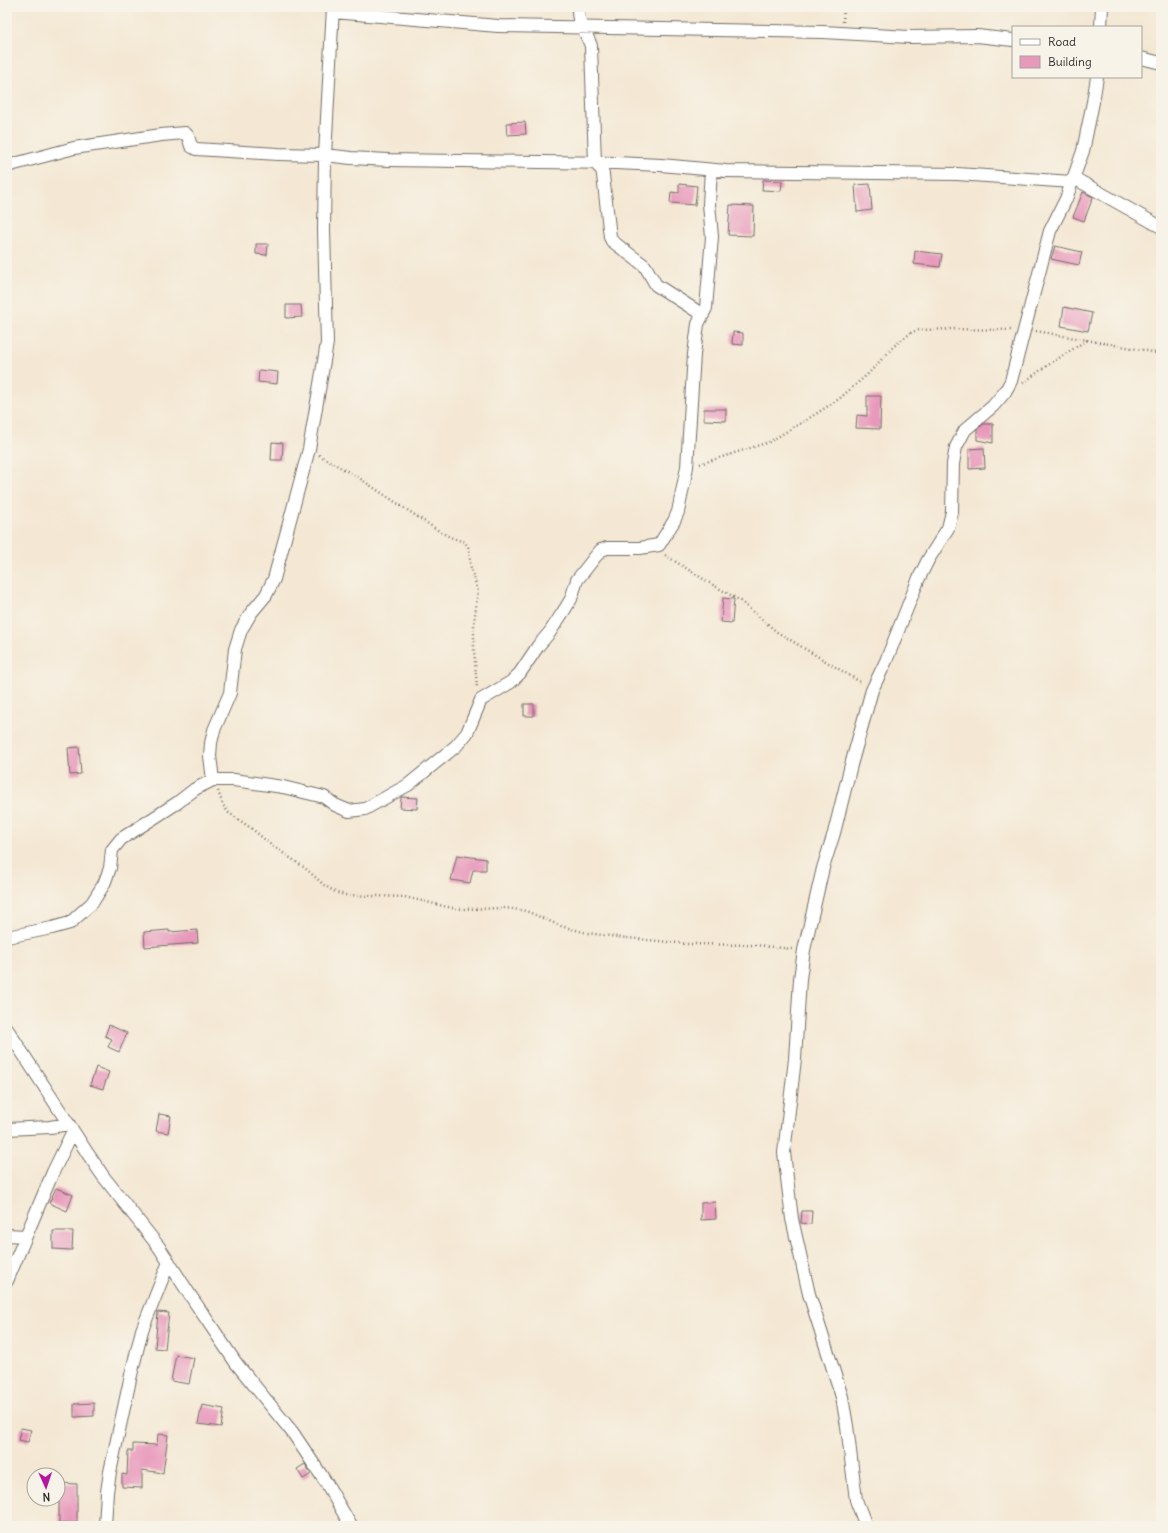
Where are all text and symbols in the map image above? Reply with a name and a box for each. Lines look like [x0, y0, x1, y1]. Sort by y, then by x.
legend [1012, 26, 1142, 78]
text: Road [1048, 34, 1076, 49]
text: Building [1048, 54, 1092, 69]
north arrow [26, 1467, 66, 1507]
text: N [42, 1490, 51, 1504]

